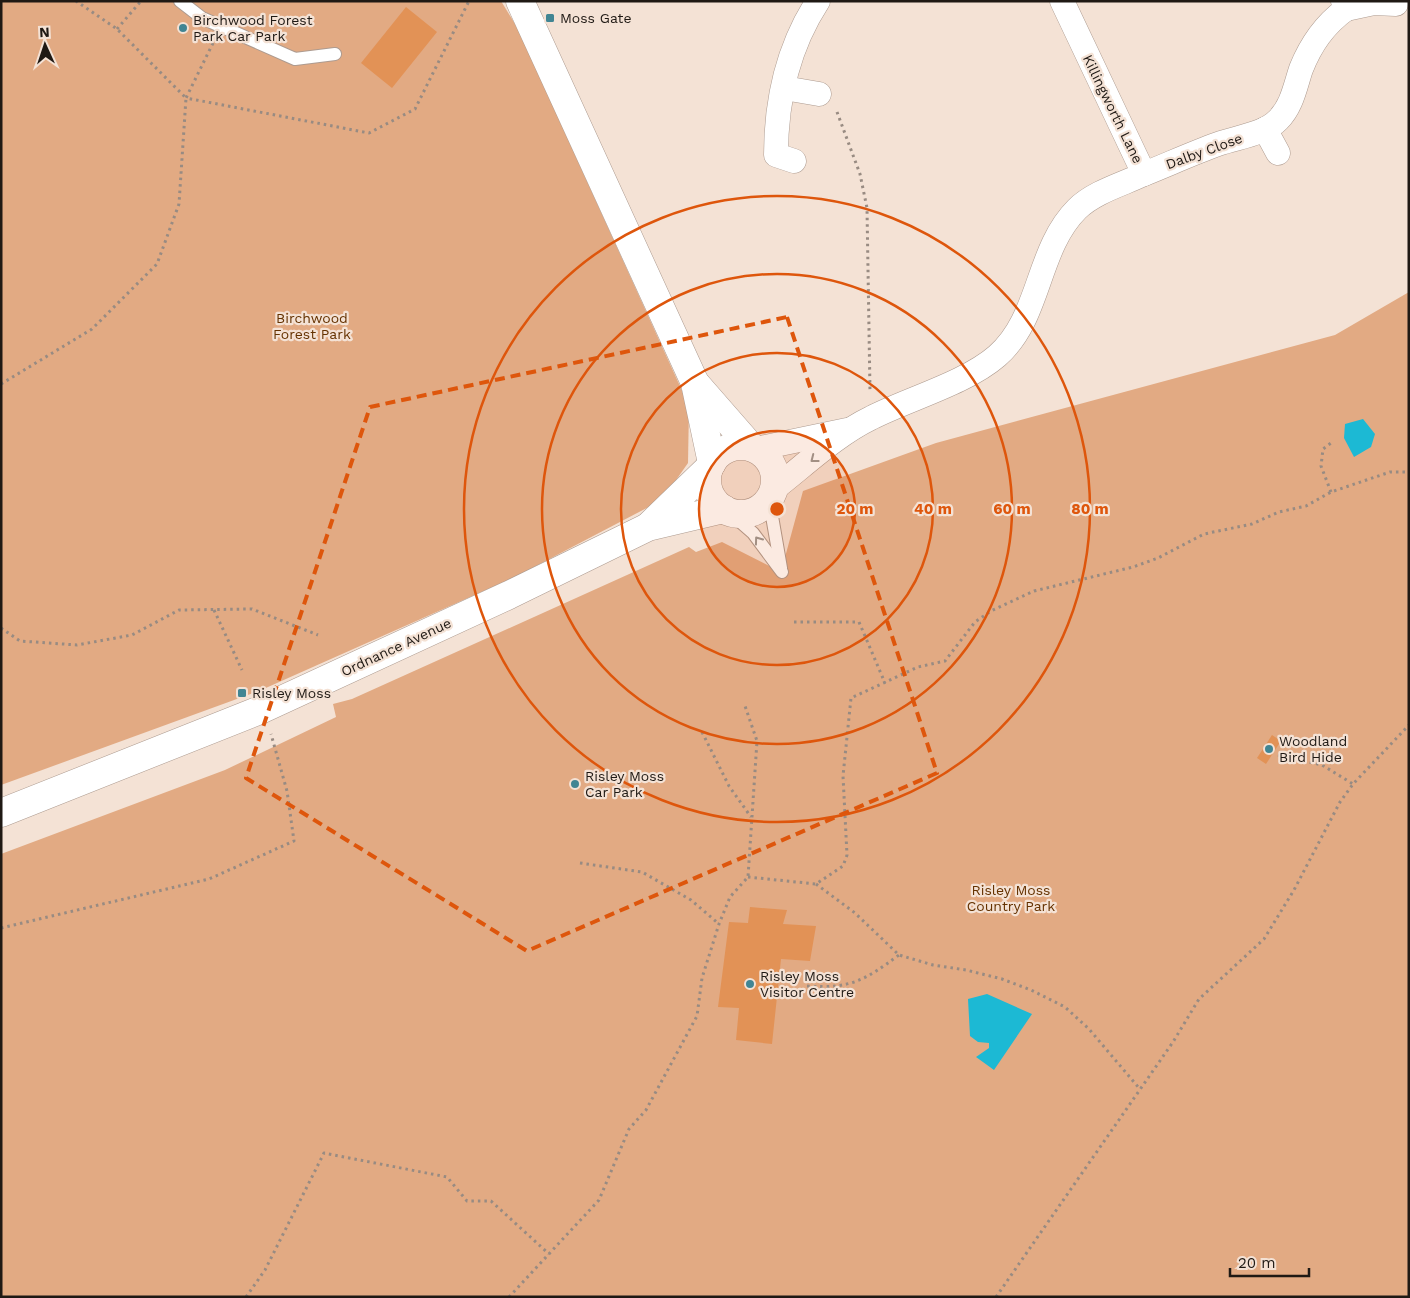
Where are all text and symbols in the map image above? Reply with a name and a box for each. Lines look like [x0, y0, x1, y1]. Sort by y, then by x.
place label: Moss Gate [560, 10, 632, 26]
place label: Birchwood Forest Park Car Park [193, 12, 313, 44]
marker: Moss Gate [544, 12, 556, 24]
north arrow [20, 20, 70, 70]
marker: Birchwood Forest Park Car Park [177, 22, 189, 34]
text: N [39, 24, 50, 40]
street label: Killingworth Lane [1080, 52, 1146, 166]
street label: Dalby Close [1164, 130, 1244, 172]
park label: Birchwood Forest Park [273, 310, 351, 342]
one-way arrow [811, 453, 820, 461]
centre of rings [768, 500, 786, 518]
text: 20 m [836, 500, 874, 518]
text: 40 m [914, 500, 952, 518]
text: 60 m [993, 500, 1031, 518]
text: 80 m [1071, 500, 1109, 518]
one-way arrow [755, 536, 764, 546]
street label: Ordnance Avenue [338, 614, 454, 680]
place label: Risley Moss [252, 685, 331, 701]
marker: Risley Moss [236, 687, 248, 699]
place label: Woodland Bird Hide [1279, 733, 1347, 765]
marker: Woodland Bird Hide [1263, 743, 1275, 755]
place label: Risley Moss Car Park [585, 768, 664, 800]
marker: Risley Moss Car Park [569, 778, 581, 790]
park label: Risley Moss Country Park [967, 882, 1055, 914]
place label: Risley Moss Visitor Centre [760, 968, 854, 1000]
marker: Risley Moss Visitor Centre [744, 978, 756, 990]
scale bar [1230, 1246, 1309, 1278]
text: 20 m [1238, 1254, 1276, 1272]

